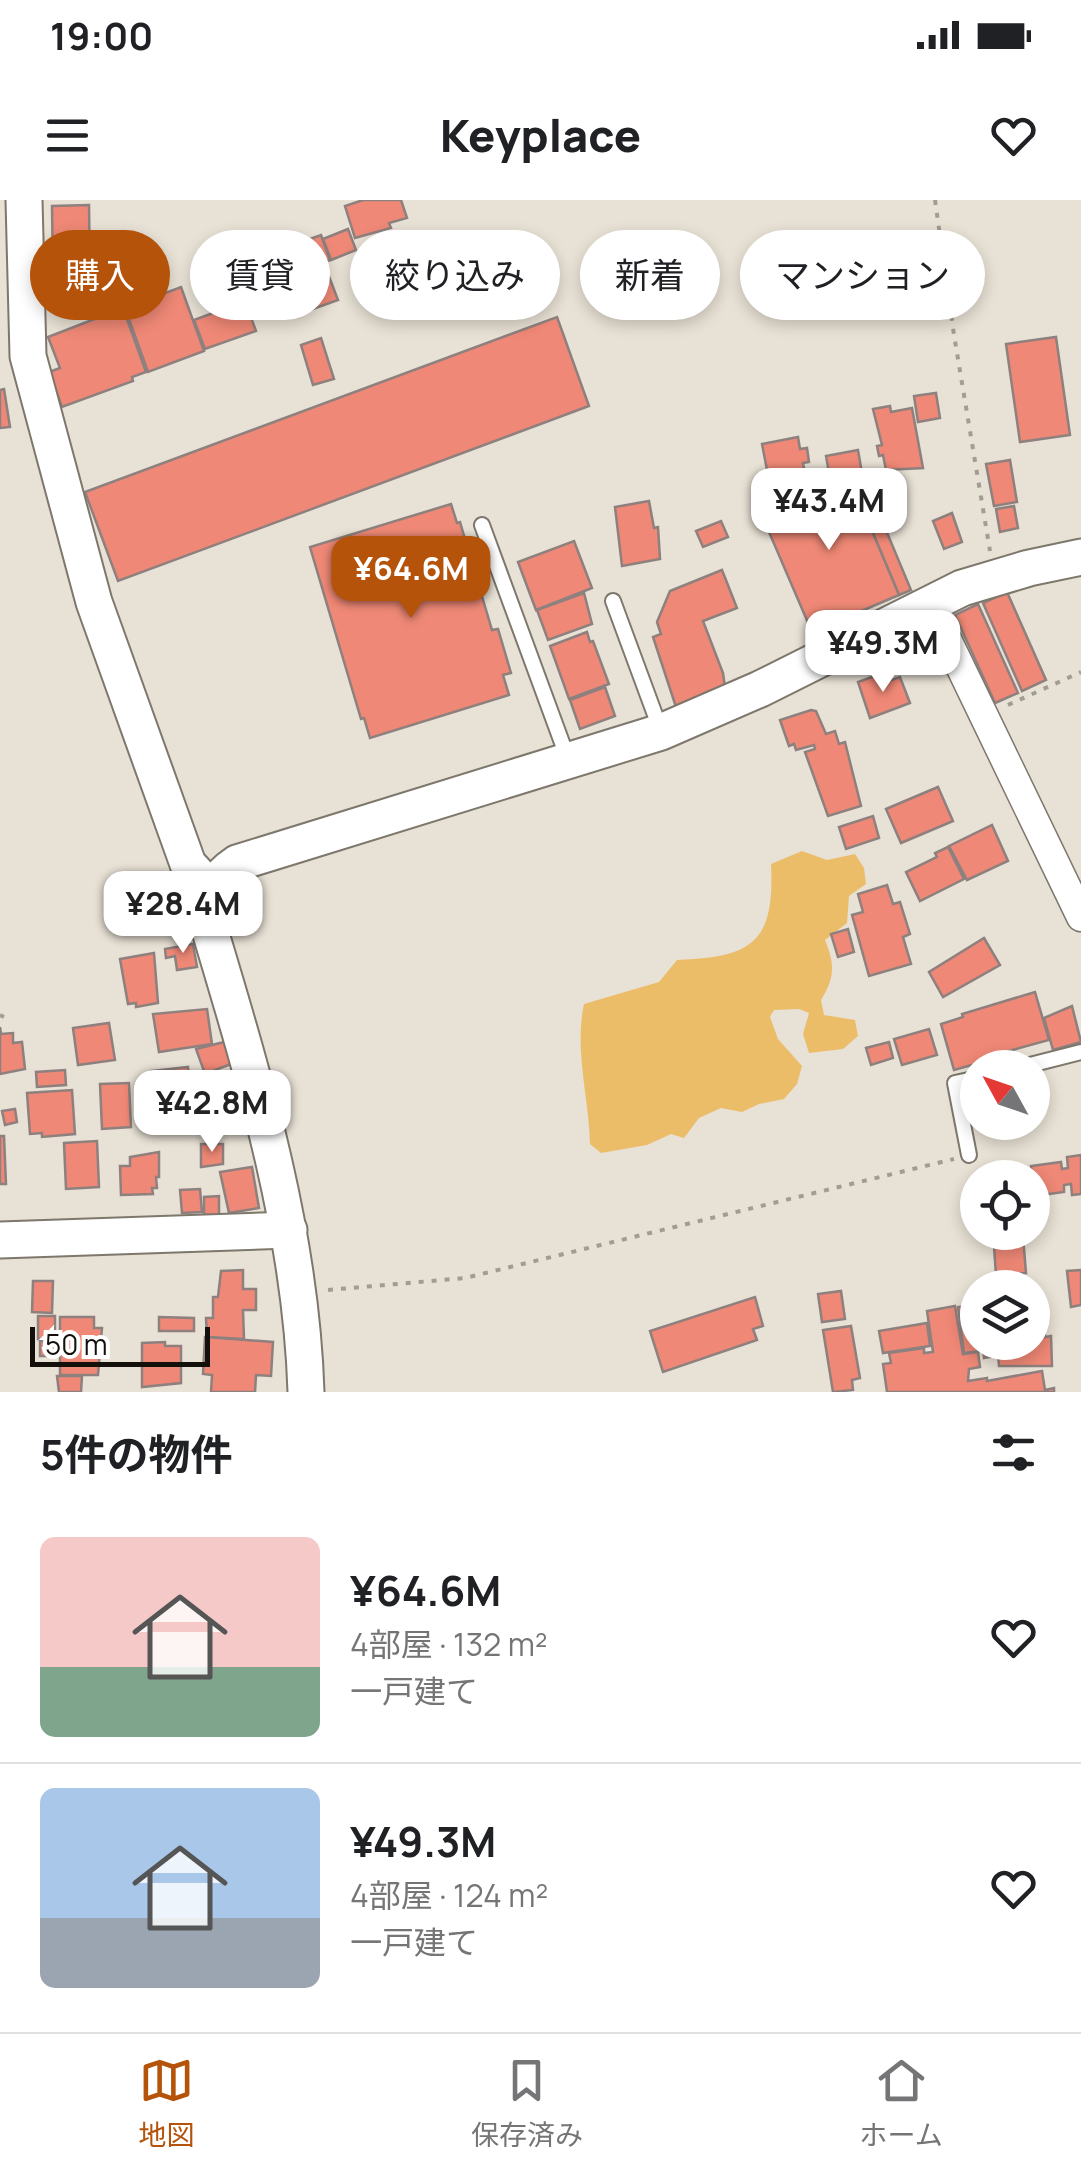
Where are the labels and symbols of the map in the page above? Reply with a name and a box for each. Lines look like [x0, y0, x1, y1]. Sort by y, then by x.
pin: ¥43.4M [748, 468, 910, 553]
pin: ¥64.6M [330, 536, 492, 621]
pin: ¥49.3M [802, 610, 964, 695]
pin: ¥28.4M [102, 871, 264, 956]
north arrow [960, 1050, 1050, 1140]
pin: ¥42.8M [131, 1070, 293, 1155]
scale bar [30, 1322, 210, 1366]

